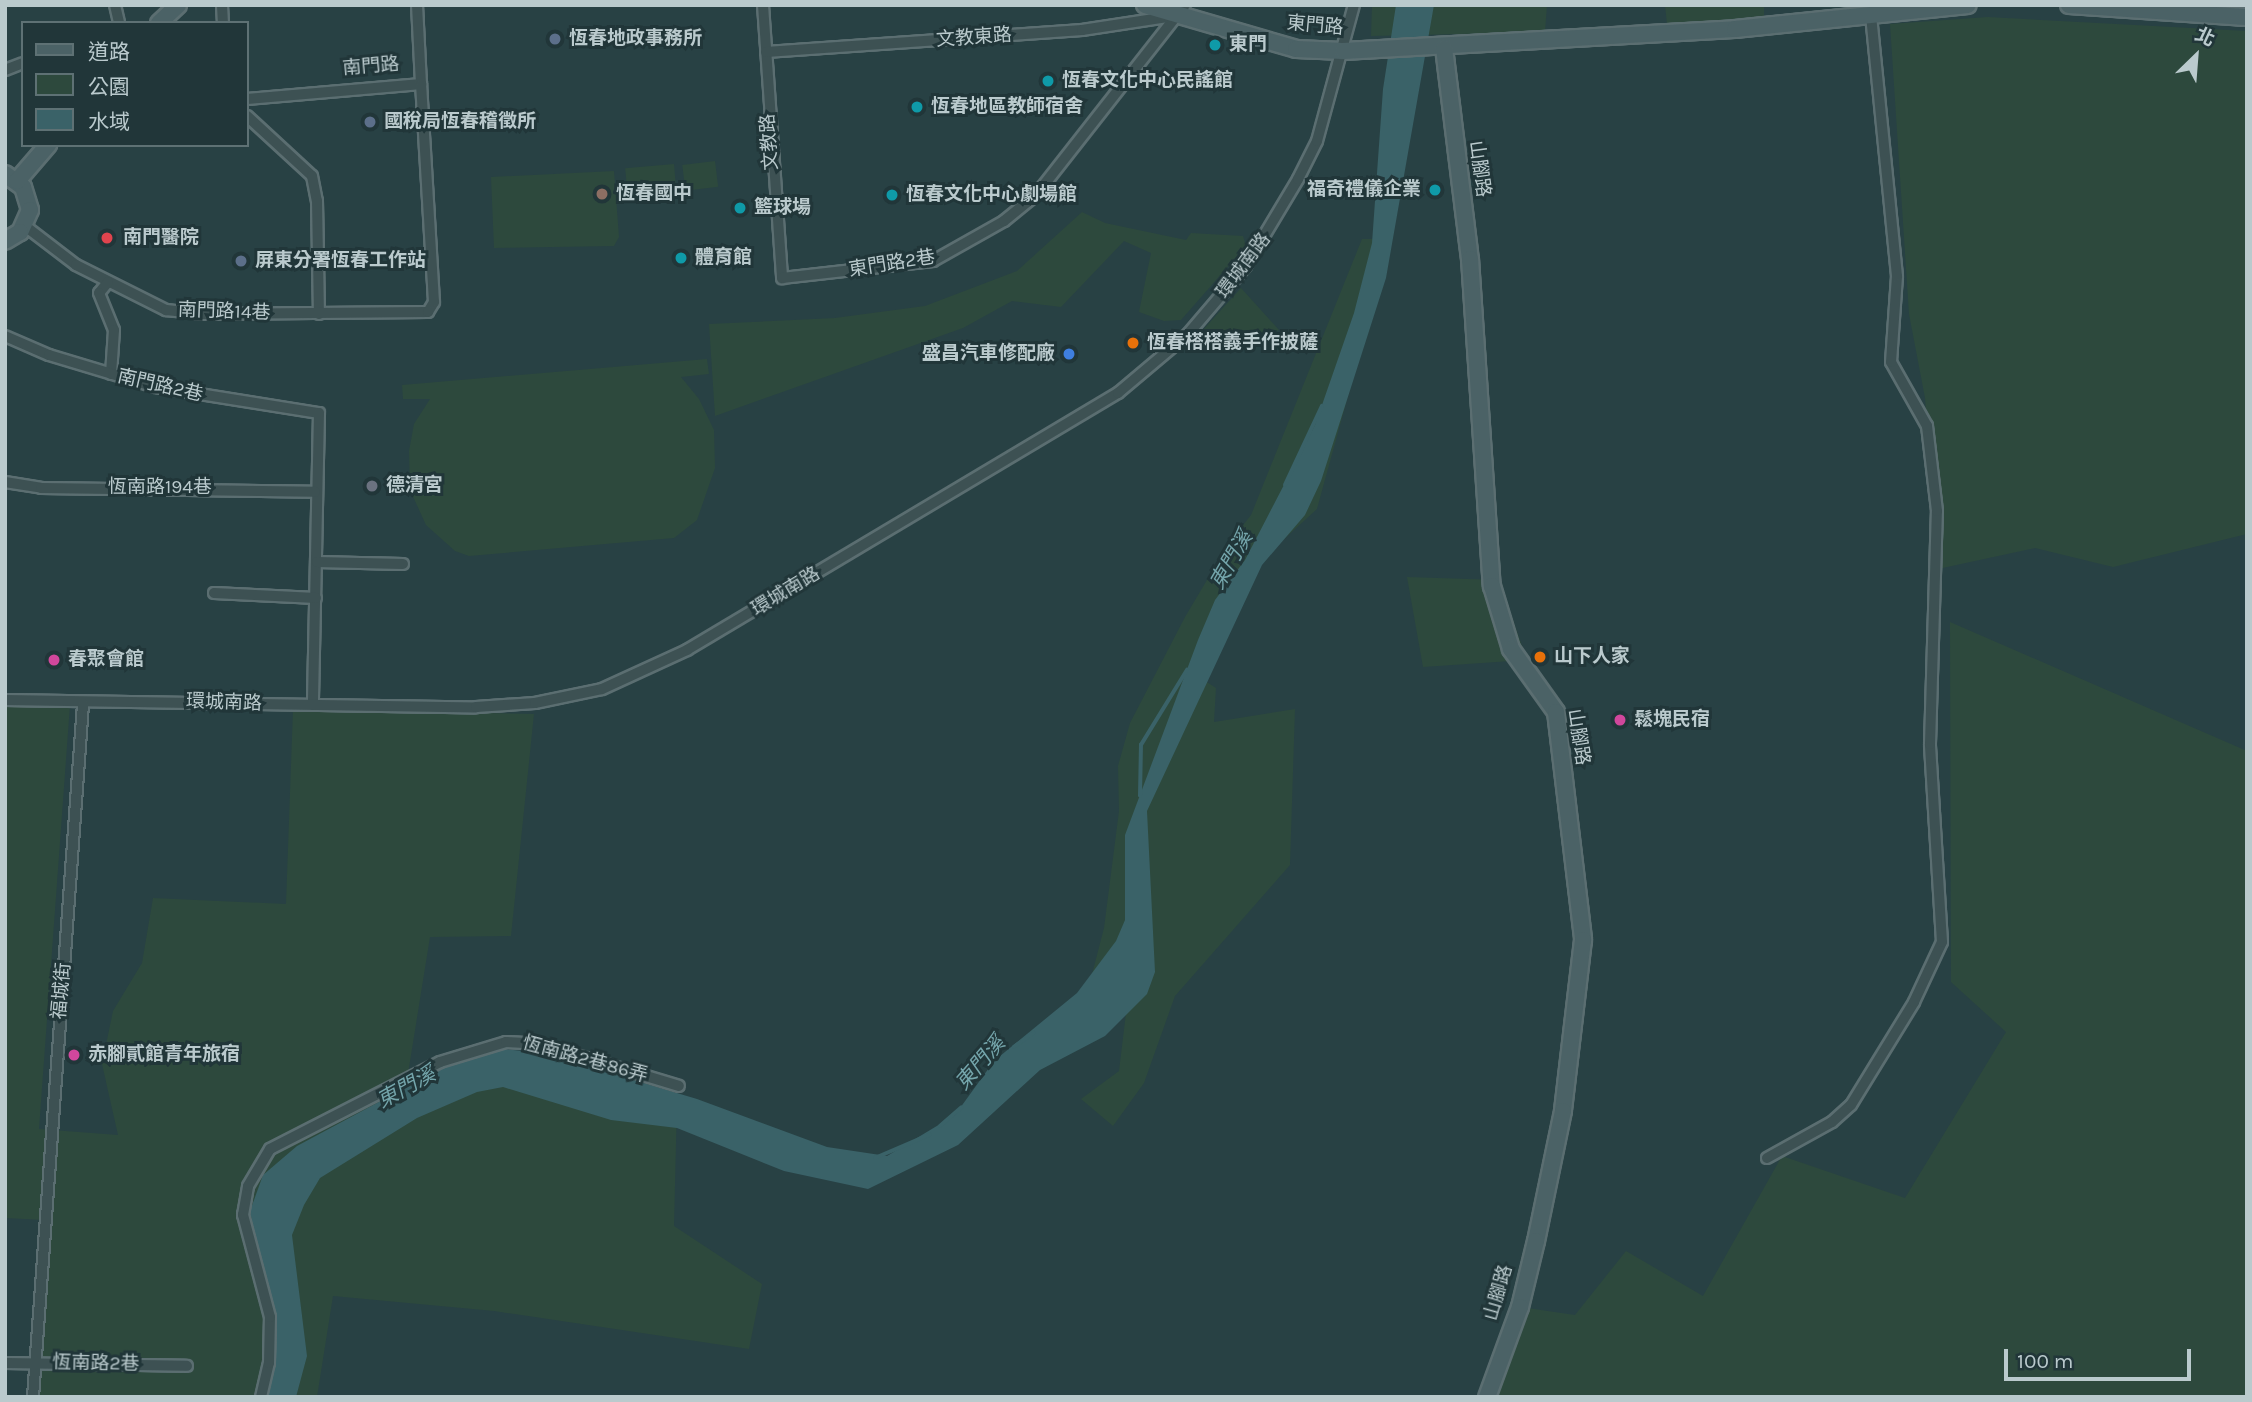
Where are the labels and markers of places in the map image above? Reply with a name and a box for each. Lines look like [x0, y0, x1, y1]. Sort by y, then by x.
place label: 恆春地政事務所 [569, 28, 702, 50]
marker: 恆春地政事務所 [547, 31, 563, 47]
place label: 東門 [1229, 34, 1267, 56]
marker: 東門 [1207, 37, 1223, 53]
place label: 恆春文化中心民謠館 [1062, 70, 1233, 92]
marker: 恆春文化中心民謠館 [1040, 73, 1056, 89]
place label: 恆春地區教師宿舍 [931, 96, 1083, 118]
marker: 恆春地區教師宿舍 [909, 99, 925, 115]
place label: 國稅局恆春稽徵所 [384, 111, 536, 133]
marker: 國稅局恆春稽徵所 [362, 114, 378, 130]
place label: 福奇禮儀企業 [1307, 179, 1421, 201]
marker: 福奇禮儀企業 [1427, 182, 1443, 198]
place label: 恆春國中 [616, 183, 692, 205]
place label: 恆春文化中心劇場館 [906, 184, 1077, 206]
marker: 恆春國中 [594, 186, 610, 202]
marker: 恆春文化中心劇場館 [884, 187, 900, 203]
place label: 籃球場 [754, 197, 811, 219]
marker: 籃球場 [732, 200, 748, 216]
place label: 南門醫院 [123, 227, 199, 249]
marker: 南門醫院 [97, 228, 117, 248]
place label: 體育館 [695, 247, 752, 269]
place label: 屏東分署恆春工作站 [255, 250, 426, 272]
marker: 體育館 [673, 250, 689, 266]
marker: 屏東分署恆春工作站 [233, 253, 249, 269]
place label: 恆春榙榙義手作披薩 [1147, 332, 1318, 354]
marker: 恆春榙榙義手作披薩 [1125, 335, 1141, 351]
place label: 盛昌汽車修配廠 [922, 343, 1055, 365]
marker: 盛昌汽車修配廠 [1061, 346, 1077, 362]
place label: 德清宮 [386, 475, 443, 497]
marker: 德清宮 [364, 478, 380, 494]
place label: 山下人家 [1554, 646, 1630, 668]
place label: 春聚會館 [68, 649, 144, 671]
marker: 山下人家 [1532, 649, 1548, 665]
marker: 春聚會館 [46, 652, 62, 668]
place label: 鬆塊民宿 [1634, 709, 1710, 731]
marker: 鬆塊民宿 [1612, 712, 1628, 728]
place label: 赤腳貳館青年旅宿 [88, 1044, 240, 1066]
marker: 赤腳貳館青年旅宿 [66, 1047, 82, 1063]

